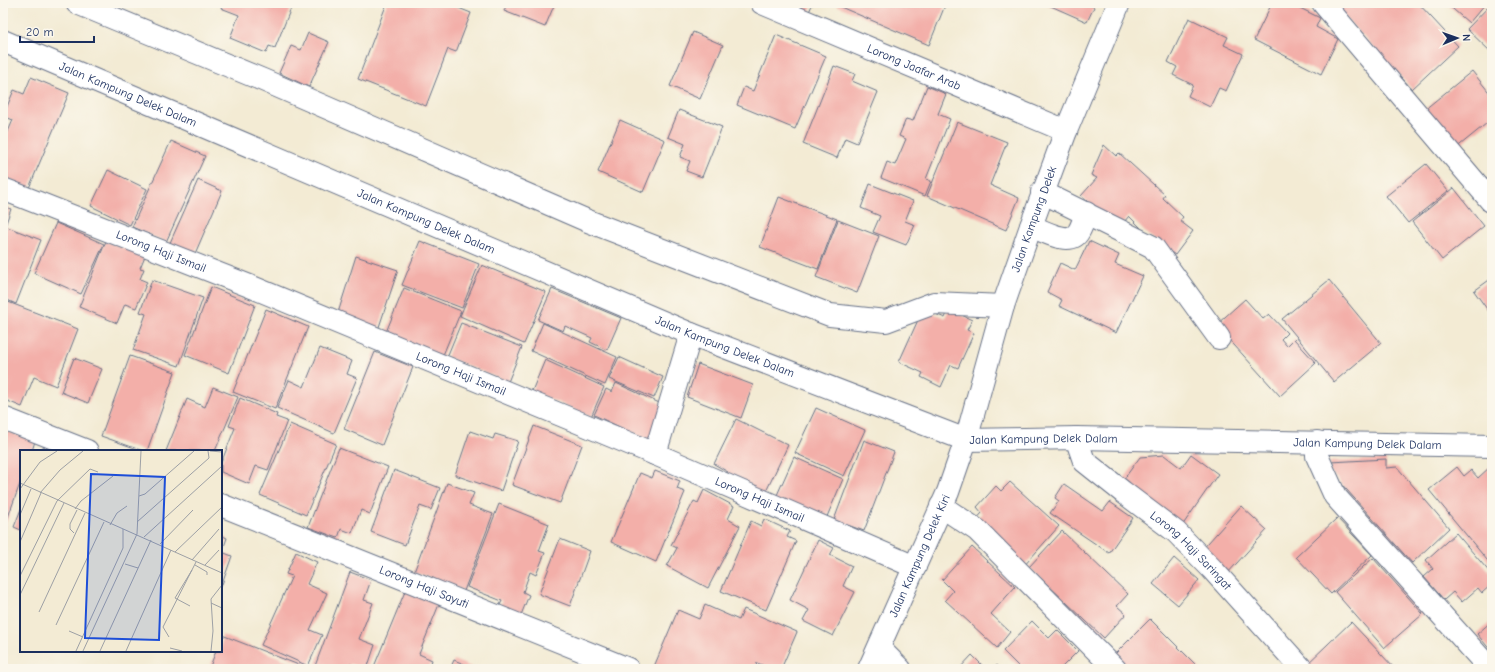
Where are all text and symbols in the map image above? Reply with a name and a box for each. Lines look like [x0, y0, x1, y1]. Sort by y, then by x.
scale bar [20, 18, 94, 44]
north arrow [1437, 18, 1477, 58]
text: 20 m [26, 25, 54, 39]
text: N [1460, 34, 1473, 41]
street label: Lorong Jaafar Arab [865, 41, 963, 93]
street label: Jalan Kampung Delek Dalam [57, 59, 199, 130]
street label: Jalan Kampung Delek [1008, 164, 1059, 274]
street label: Jalan Kampung Delek Dalam [355, 186, 497, 257]
street label: Lorong Haji Ismail [114, 227, 208, 275]
street label: Jalan Kampung Delek Dalam [653, 313, 797, 380]
street label: Lorong Haji Ismail [414, 349, 508, 398]
street label: Jalan Kampung Delek Dalam [969, 431, 1118, 447]
street label: Jalan Kampung Delek Dalam [1293, 435, 1442, 452]
inset map [20, 450, 222, 652]
street label: Lorong Haji Ismail [713, 474, 806, 525]
street label: Jalan Kampung Delek Kiri [886, 492, 953, 619]
street label: Lorong Haji Saringat [1148, 508, 1235, 593]
street label: Lorong Haji Sayuti [377, 563, 471, 611]

